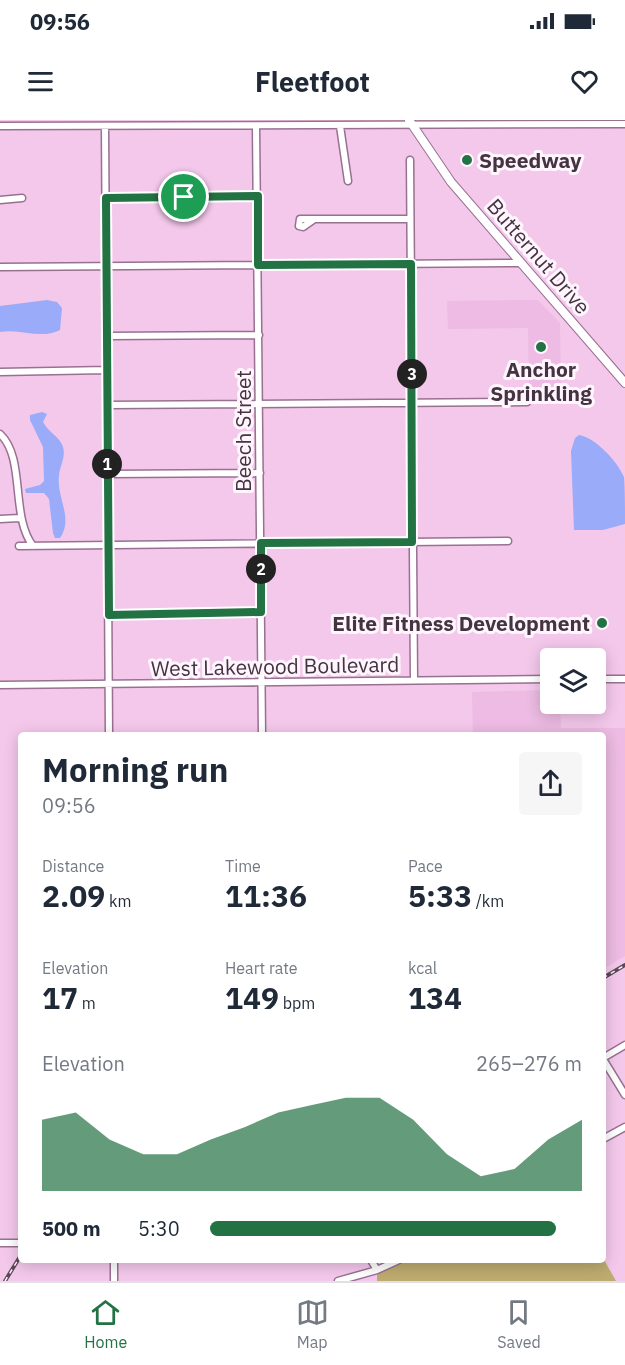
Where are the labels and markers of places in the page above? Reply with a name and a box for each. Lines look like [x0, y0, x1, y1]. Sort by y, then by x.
place label: Speedway [479, 146, 582, 174]
marker: Speedway [460, 153, 474, 167]
pin [158, 171, 209, 222]
marker: Anchor Sprinkling [534, 340, 548, 354]
place label: Anchor Sprinkling [490, 355, 592, 407]
pin: 3 [397, 359, 427, 389]
pin: 1 [92, 449, 122, 479]
pin: 2 [246, 554, 276, 584]
place label: Elite Fitness Development [332, 609, 590, 637]
marker: Elite Fitness Development [595, 616, 609, 630]

